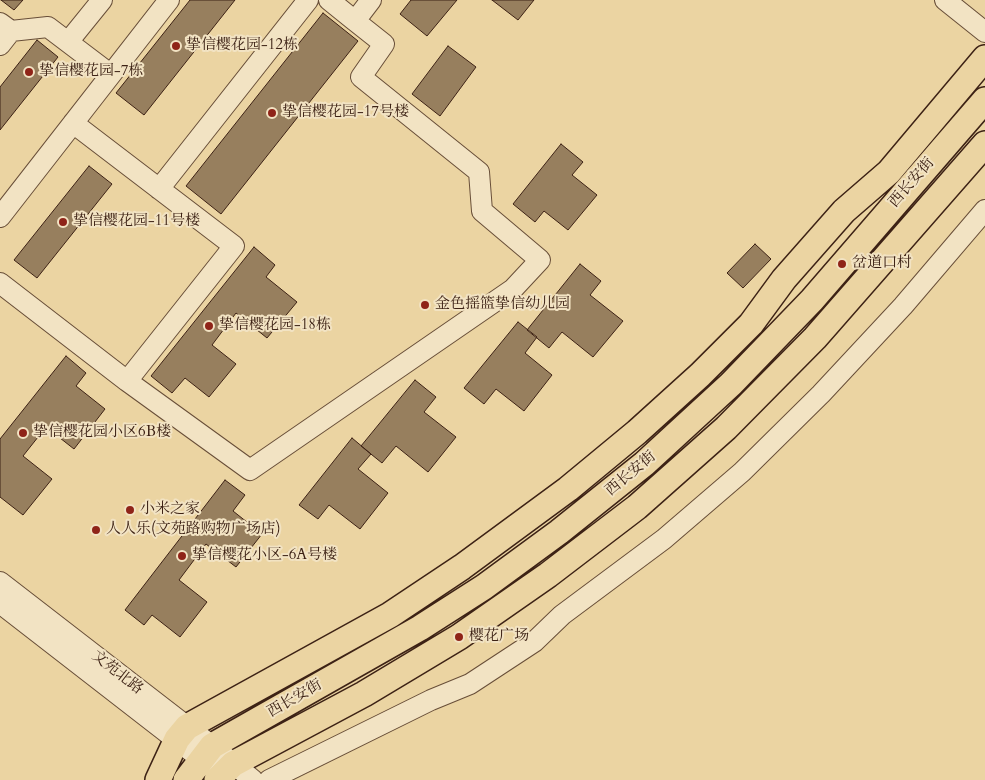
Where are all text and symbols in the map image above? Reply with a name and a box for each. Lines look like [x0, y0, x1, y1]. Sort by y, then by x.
place label: 挚信樱花园-12栋 [186, 37, 298, 55]
marker: 挚信樱花园-12栋 [170, 40, 182, 52]
place label: 挚信樱花园-7栋 [39, 63, 143, 81]
marker: 挚信樱花园-7栋 [23, 66, 35, 78]
place label: 挚信樱花园-17号楼 [282, 104, 409, 122]
marker: 挚信樱花园-17号楼 [266, 107, 278, 119]
street label: 西长安街 [886, 154, 938, 212]
place label: 挚信樱花园-11号楼 [73, 213, 200, 231]
marker: 挚信樱花园-11号楼 [57, 216, 69, 228]
place label: 岔道口村 [852, 255, 912, 273]
marker: 岔道口村 [836, 258, 848, 270]
place label: 金色摇篮挚信幼儿园 [435, 296, 570, 314]
marker: 金色摇篮挚信幼儿园 [419, 299, 431, 311]
place label: 挚信樱花园-18栋 [219, 317, 331, 335]
marker: 挚信樱花园-18栋 [203, 320, 215, 332]
place label: 挚信樱花园小区6B楼 [33, 424, 171, 442]
marker: 挚信樱花园小区6B楼 [17, 427, 29, 439]
street label: 西长安街 [602, 448, 660, 500]
place label: 小米之家 [140, 501, 200, 519]
marker: 小米之家 [124, 504, 136, 516]
place label: 人人乐(文苑路购物广场店) [106, 521, 281, 539]
marker: 人人乐(文苑路购物广场店) [90, 524, 102, 536]
place label: 挚信樱花小区-6A号楼 [192, 547, 337, 565]
marker: 挚信樱花小区-6A号楼 [176, 550, 188, 562]
place label: 樱花广场 [469, 628, 529, 646]
marker: 樱花广场 [453, 631, 465, 643]
street label: 文苑北路 [88, 647, 146, 699]
street label: 西长安街 [265, 676, 325, 722]

